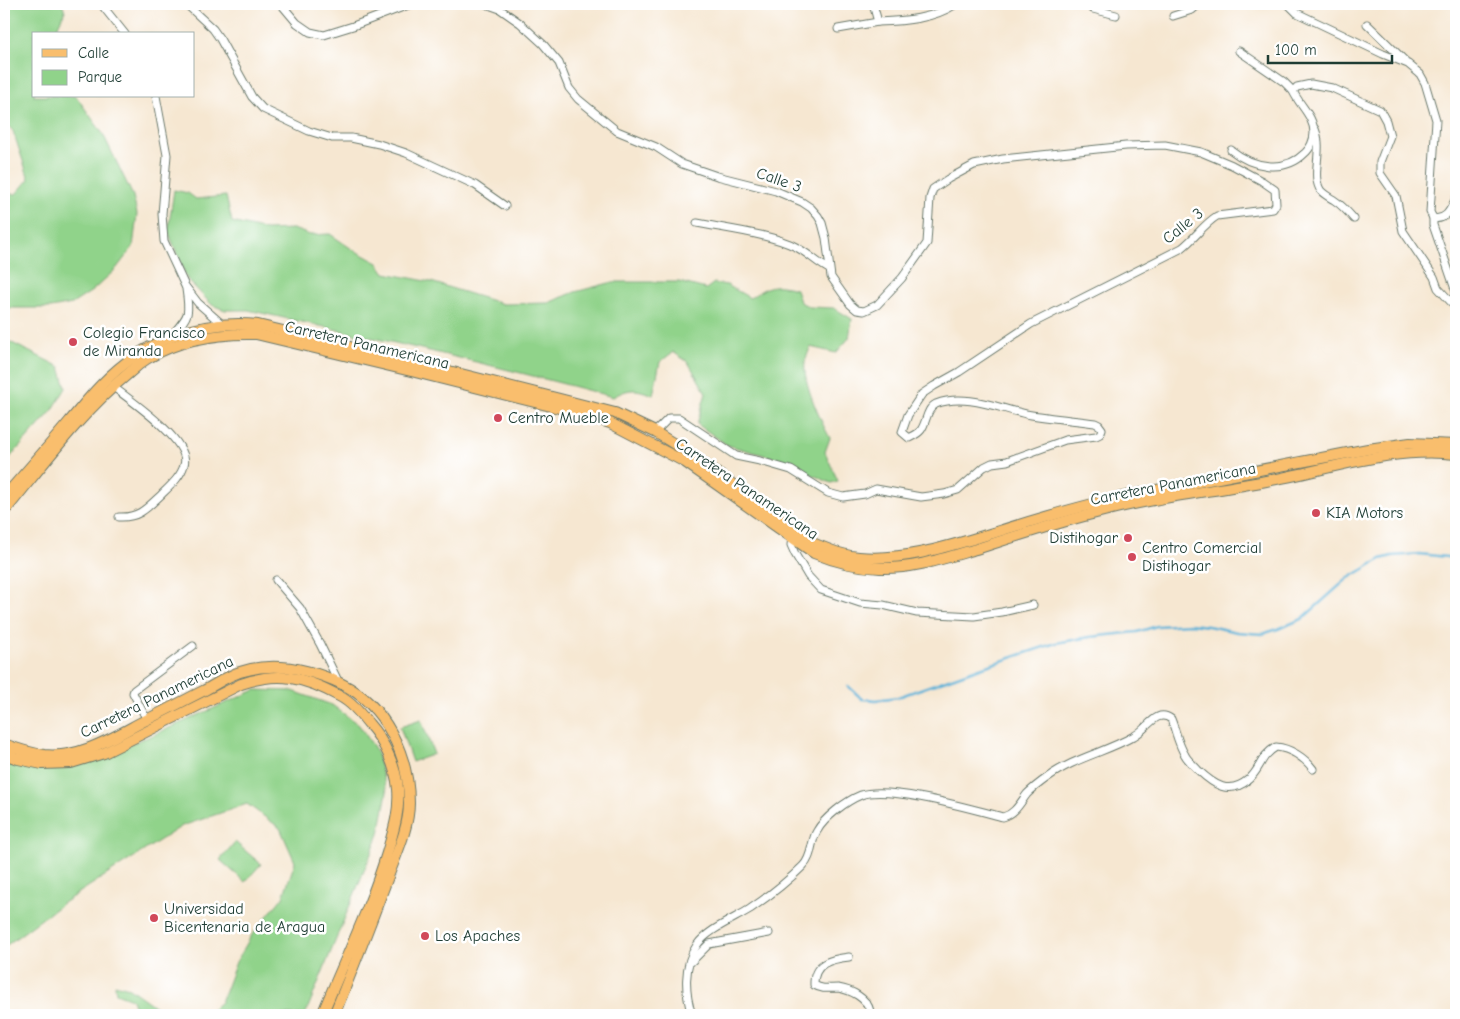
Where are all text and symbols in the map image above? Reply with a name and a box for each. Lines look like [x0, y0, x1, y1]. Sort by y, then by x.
legend [32, 32, 195, 98]
scale bar [1268, 32, 1391, 64]
text: 100 m [1275, 41, 1317, 59]
text: Calle [78, 44, 110, 62]
text: Parque [78, 68, 123, 86]
street label: Calle 3 [754, 164, 804, 196]
street label: Calle 3 [1159, 204, 1207, 248]
street label: Carretera Panamericana [283, 317, 451, 373]
place label: Colegio Francisco de Miranda [83, 324, 205, 360]
marker: Colegio Francisco de Miranda [67, 336, 79, 348]
place label: Centro Mueble [508, 409, 609, 427]
marker: Centro Mueble [492, 412, 504, 424]
street label: Carretera Panamericana [672, 435, 822, 543]
street label: Carretera Panamericana [1089, 459, 1257, 509]
place label: KIA Motors [1326, 504, 1404, 522]
marker: KIA Motors [1310, 507, 1322, 519]
place label: Distihogar [1049, 529, 1119, 547]
marker: Distihogar [1122, 532, 1134, 544]
place label: Centro Comercial Distihogar [1142, 539, 1262, 575]
marker: Centro Comercial Distihogar [1126, 551, 1138, 563]
street label: Carretera Panamericana [77, 652, 237, 742]
place label: Universidad Bicentenaria de Aragua [164, 900, 325, 936]
marker: Universidad Bicentenaria de Aragua [148, 912, 160, 924]
place label: Los Apaches [435, 927, 520, 945]
marker: Los Apaches [419, 930, 431, 942]

